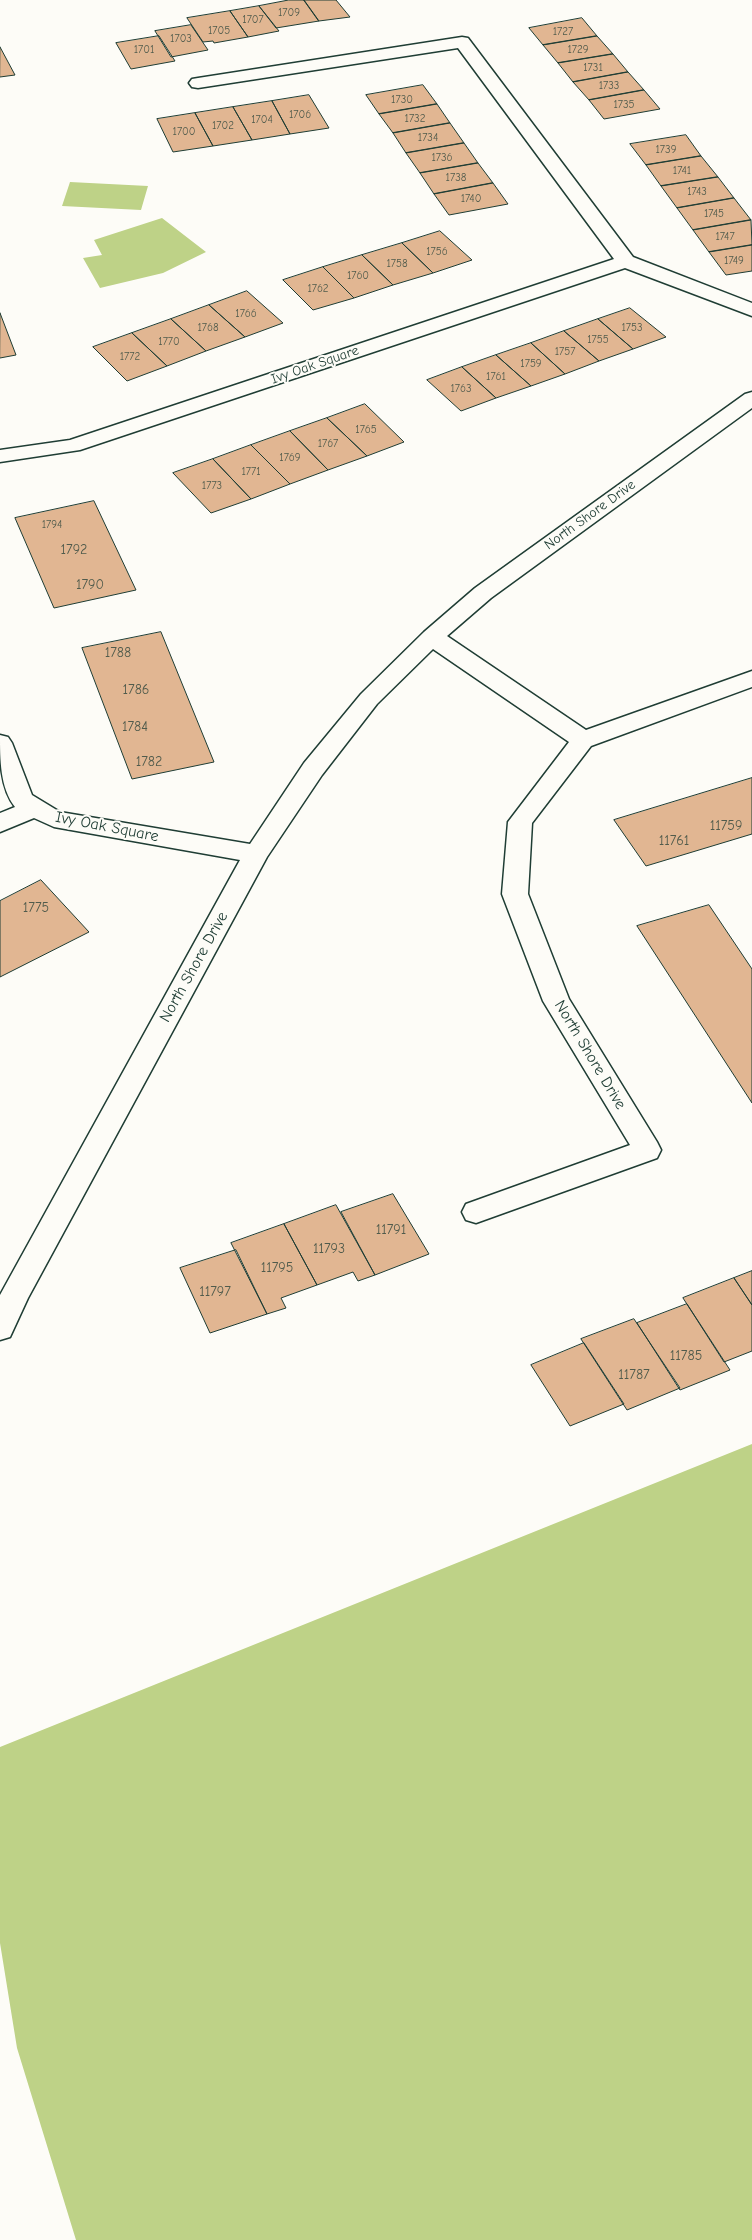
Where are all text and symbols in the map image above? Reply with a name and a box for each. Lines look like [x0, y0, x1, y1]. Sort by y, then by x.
house number: 1709 [278, 6, 300, 20]
house number: 1707 [242, 13, 264, 27]
house number: 1705 [208, 24, 230, 38]
house number: 1727 [553, 25, 573, 39]
house number: 1703 [170, 32, 192, 46]
house number: 1701 [134, 43, 154, 57]
house number: 1729 [567, 43, 589, 57]
house number: 1731 [583, 61, 603, 75]
house number: 1733 [599, 79, 619, 93]
house number: 1730 [391, 93, 413, 107]
house number: 1735 [613, 98, 635, 112]
house number: 1706 [289, 108, 311, 122]
house number: 1732 [405, 112, 425, 126]
house number: 1704 [251, 113, 273, 127]
house number: 1702 [212, 119, 234, 133]
house number: 1700 [173, 125, 195, 139]
house number: 1734 [418, 131, 438, 145]
house number: 1739 [656, 143, 676, 157]
house number: 1736 [431, 151, 453, 165]
house number: 1741 [673, 164, 691, 178]
house number: 1738 [446, 171, 466, 185]
house number: 1743 [687, 185, 707, 199]
house number: 1740 [461, 192, 481, 206]
house number: 1745 [704, 207, 724, 221]
house number: 1747 [715, 230, 735, 244]
house number: 1756 [426, 245, 448, 259]
house number: 1749 [724, 254, 744, 268]
house number: 1758 [386, 257, 408, 271]
house number: 1760 [347, 269, 369, 283]
house number: 1762 [307, 282, 329, 296]
house number: 1766 [235, 307, 257, 321]
house number: 1768 [197, 321, 219, 335]
house number: 1753 [621, 321, 643, 335]
house number: 1755 [587, 333, 609, 347]
house number: 1770 [158, 335, 180, 349]
street label: Ivy Oak Square [269, 342, 361, 388]
house number: 1757 [555, 345, 575, 359]
house number: 1772 [120, 350, 140, 364]
house number: 1759 [520, 357, 542, 371]
house number: 1761 [486, 370, 506, 384]
house number: 1763 [450, 382, 472, 396]
house number: 1765 [355, 423, 377, 437]
house number: 1767 [318, 437, 338, 451]
house number: 1769 [279, 451, 301, 465]
house number: 1771 [241, 465, 261, 479]
street label: North Shore Drive [541, 476, 639, 554]
house number: 1773 [202, 479, 222, 493]
house number: 1794 [42, 518, 62, 532]
house number: 1792 [61, 542, 87, 558]
house number: 1790 [76, 577, 104, 593]
house number: 1788 [105, 645, 131, 661]
house number: 1786 [123, 682, 149, 698]
house number: 1784 [122, 719, 148, 735]
house number: 1782 [136, 754, 162, 770]
street label: Ivy Oak Square [54, 808, 160, 846]
house number: 11759 [710, 818, 742, 834]
house number: 11761 [659, 833, 689, 849]
house number: 1775 [23, 900, 49, 916]
street label: North Shore Drive [156, 908, 232, 1026]
street label: North Shore Drive [550, 997, 630, 1113]
house number: 11791 [376, 1222, 406, 1238]
house number: 11793 [313, 1241, 345, 1257]
house number: 11795 [261, 1260, 293, 1276]
house number: 11797 [199, 1284, 231, 1300]
house number: 11785 [670, 1348, 702, 1364]
house number: 11787 [618, 1367, 650, 1383]

